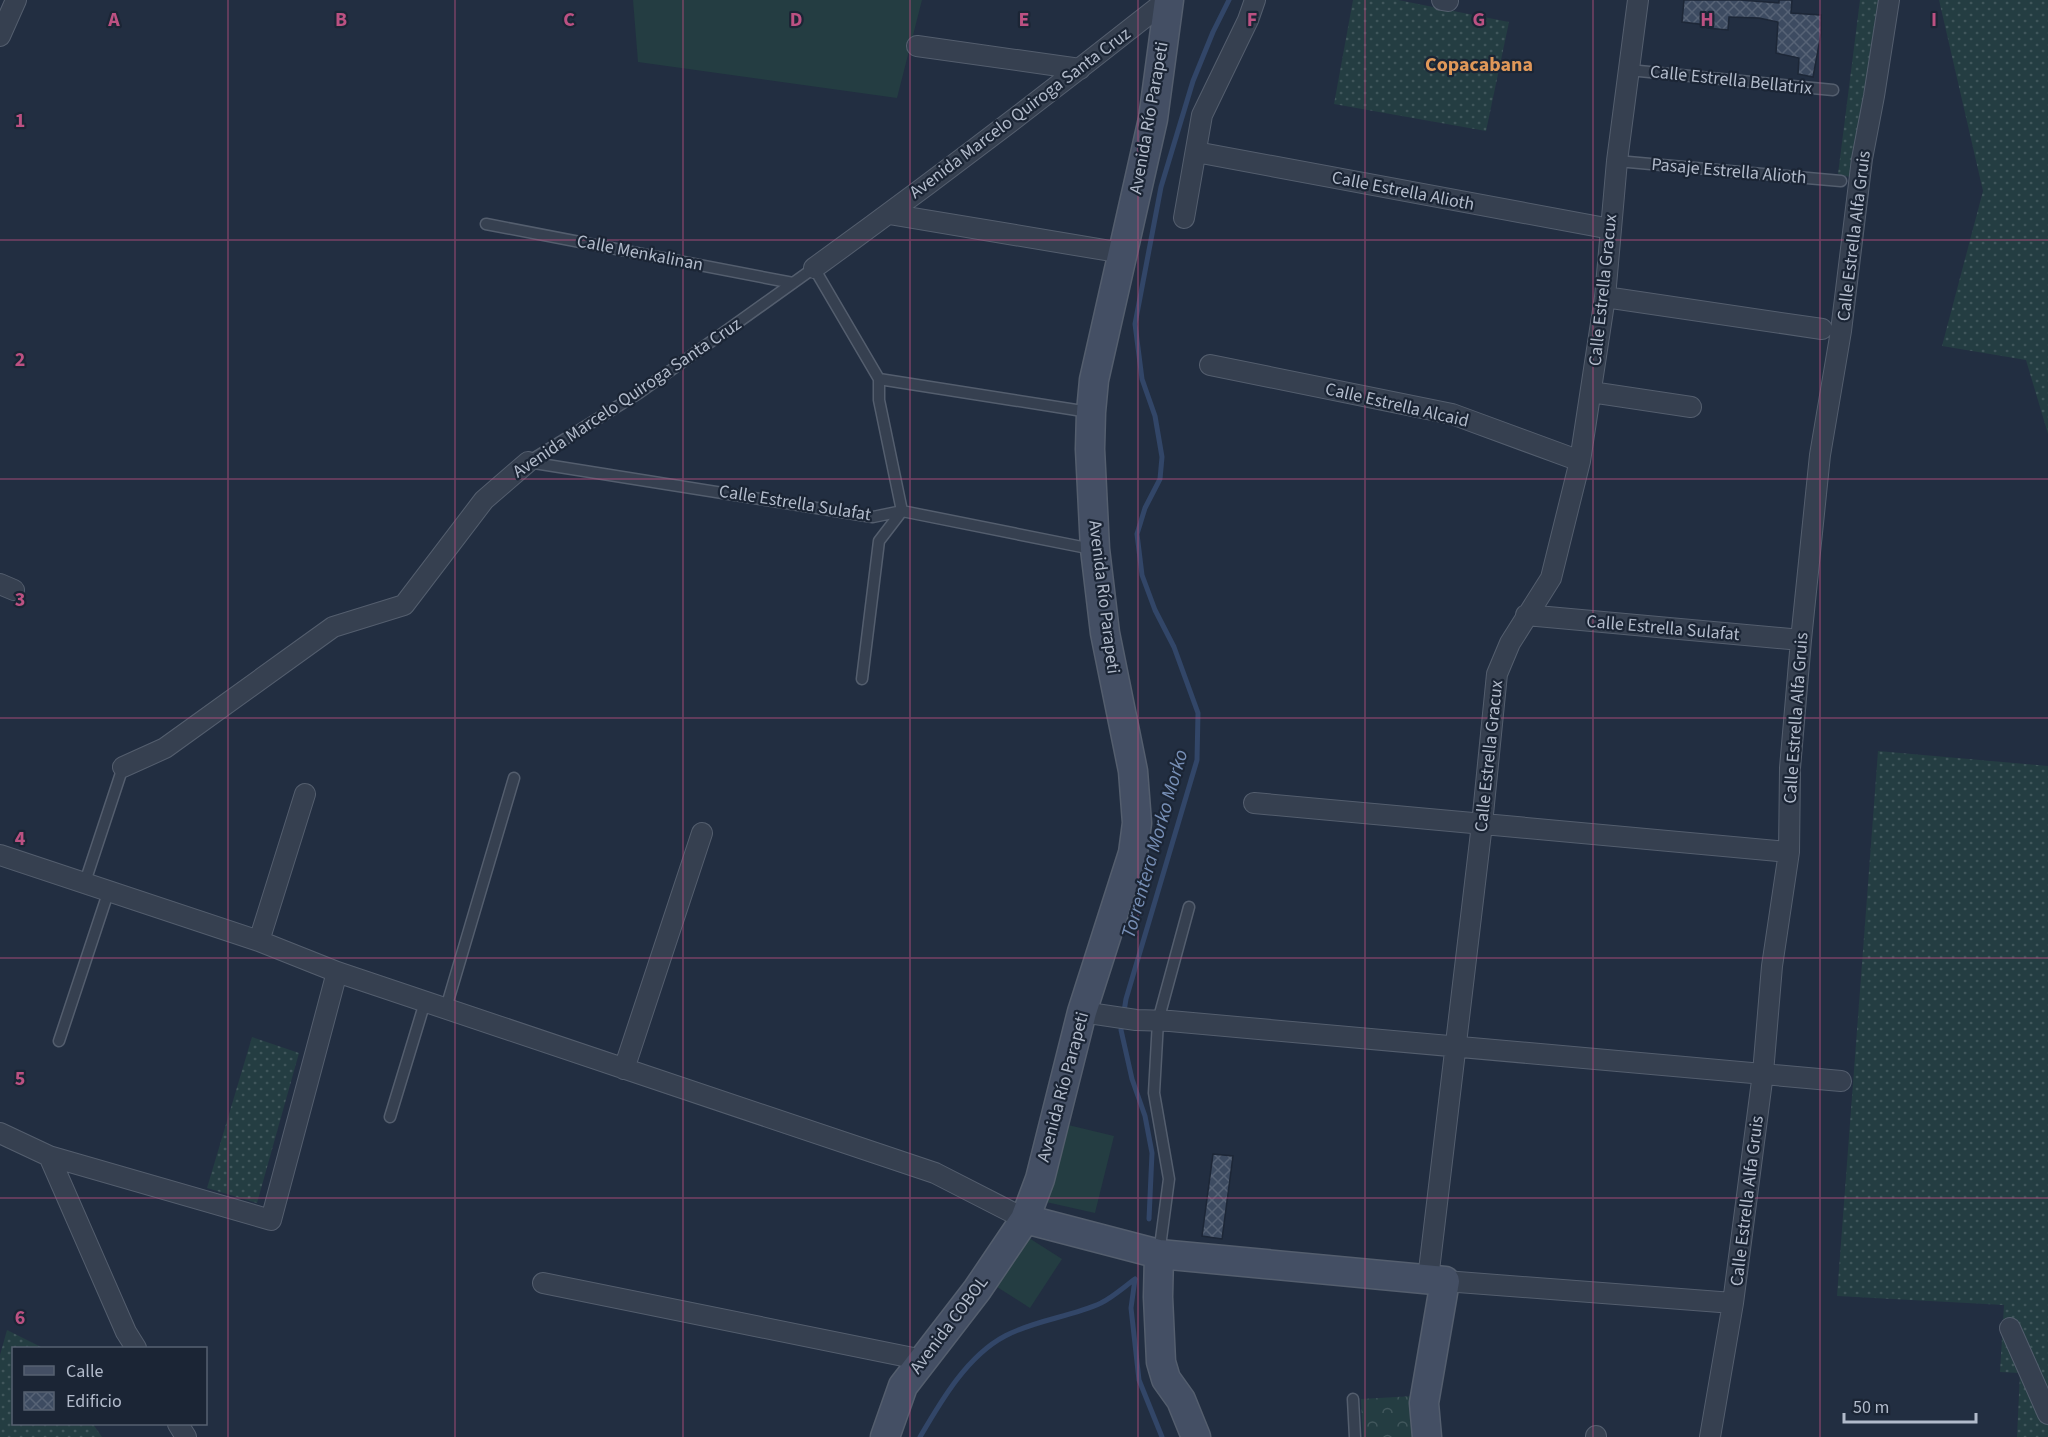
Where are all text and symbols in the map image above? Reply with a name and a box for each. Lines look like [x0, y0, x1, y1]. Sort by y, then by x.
text: A [107, 6, 120, 34]
text: B [335, 6, 347, 34]
text: C [563, 6, 575, 34]
text: D [790, 6, 802, 34]
text: E [1019, 6, 1029, 34]
text: F [1247, 6, 1257, 34]
text: G [1473, 6, 1485, 34]
text: H [1700, 6, 1714, 34]
text: I [1931, 6, 1937, 34]
street label: Avenida Marcelo Quiroga Santa Cruz [904, 21, 1136, 205]
street label: Avenida Río Parapeti [1123, 40, 1175, 196]
district label: Copacabana [1425, 51, 1533, 79]
street label: Calle Estrella Bellatrix [1649, 59, 1813, 101]
text: 1 [15, 107, 25, 135]
street label: Calle Estrella Alfa Gruis [1831, 149, 1877, 323]
street label: Pasaje Estrella Alioth [1650, 152, 1808, 190]
street label: Calle Estrella Alioth [1330, 165, 1476, 217]
street label: Calle Estrella Gracux [1583, 213, 1623, 367]
street label: Calle Menkalinan [575, 228, 705, 278]
street label: Avenida Marcelo Quiroga Santa Cruz [508, 312, 747, 484]
text: 2 [15, 346, 25, 374]
street label: Calle Estrella Alcaid [1323, 376, 1471, 434]
street label: Calle Estrella Sulafat [717, 479, 873, 527]
street label: Avenida Río Parapeti [1082, 519, 1126, 675]
text: 3 [15, 586, 25, 614]
street label: Calle Estrella Sulafat [1585, 609, 1741, 647]
street label: Calle Estrella Alfa Gruis [1778, 631, 1814, 805]
street label: Calle Estrella Gracux [1469, 679, 1509, 833]
water label: Torrentera Morko Morko [1115, 746, 1195, 942]
text: 4 [15, 825, 26, 853]
street label: Avenida Río Parapeti [1031, 1009, 1095, 1165]
text: 5 [15, 1065, 25, 1093]
street label: Calle Estrella Alfa Gruis [1724, 1114, 1770, 1288]
street label: Avenida COBOL [904, 1271, 994, 1379]
text: 6 [15, 1304, 25, 1332]
legend [12, 1347, 207, 1425]
text: Calle [66, 1359, 104, 1384]
scale bar [1844, 1386, 1976, 1424]
text: Edificio [66, 1389, 122, 1414]
text: 50 m [1853, 1395, 1889, 1420]

